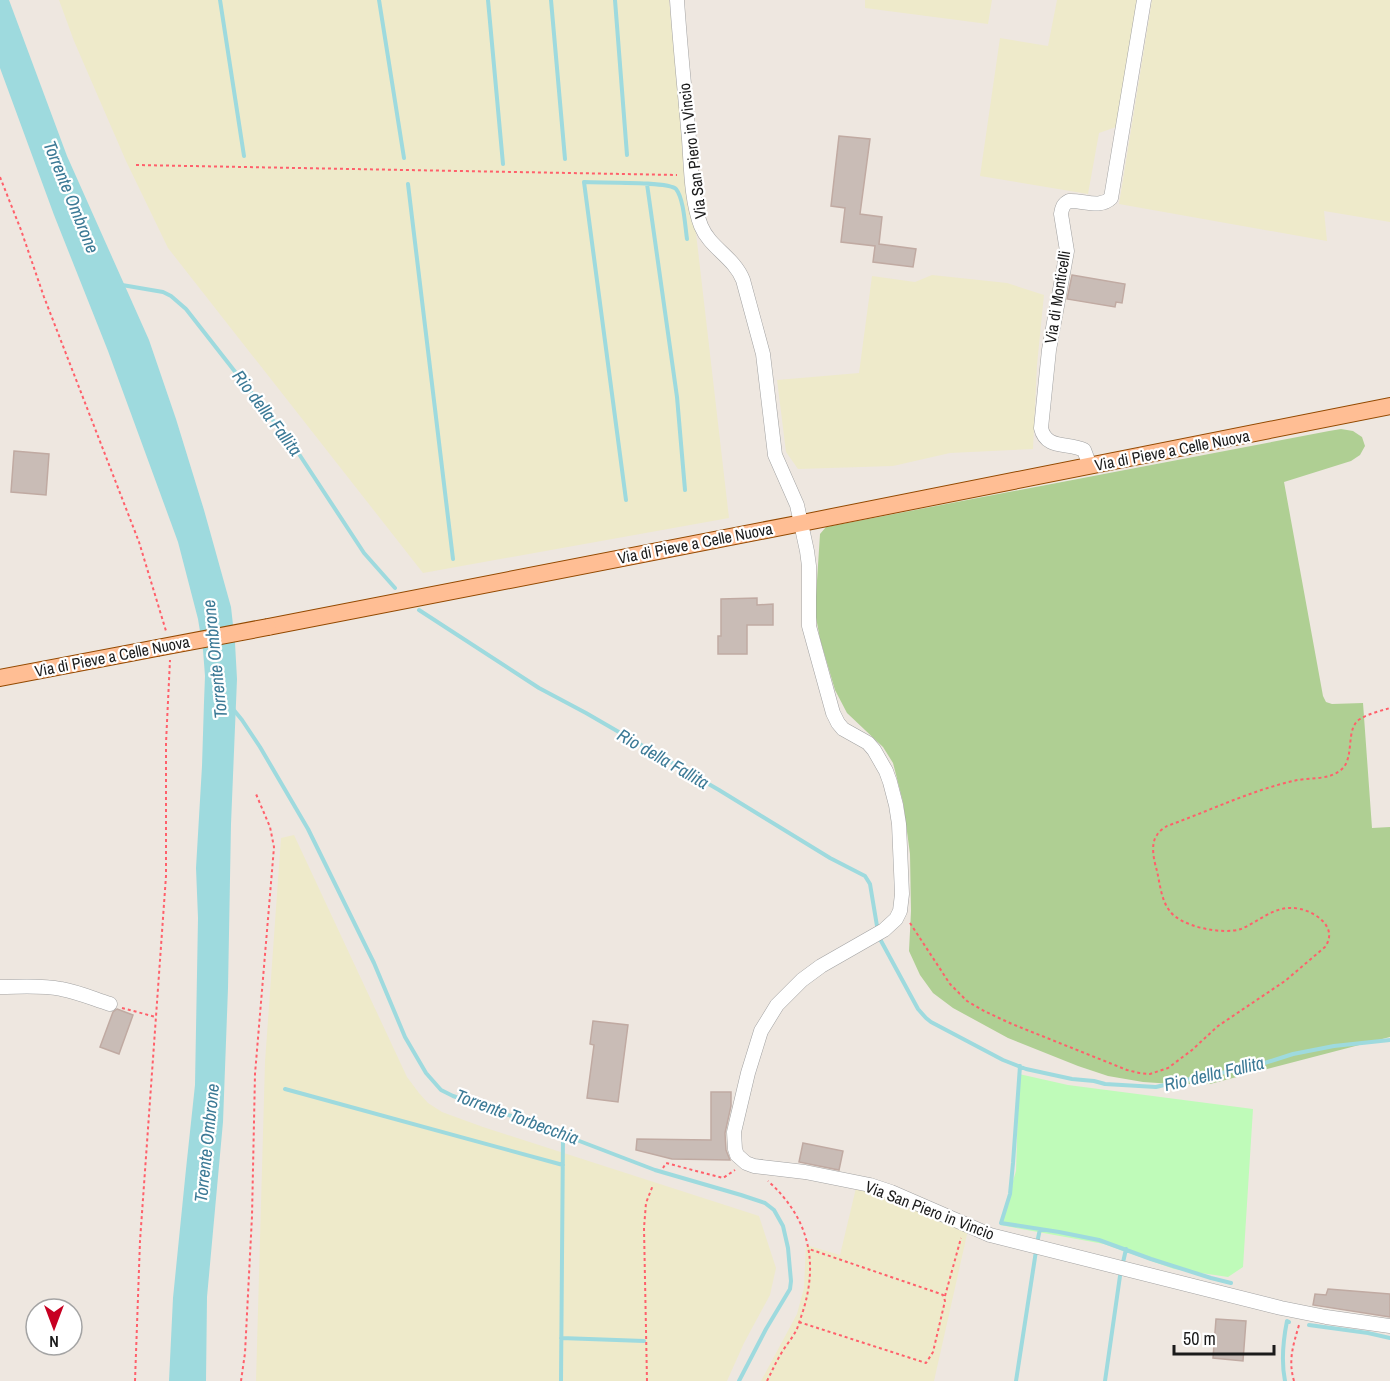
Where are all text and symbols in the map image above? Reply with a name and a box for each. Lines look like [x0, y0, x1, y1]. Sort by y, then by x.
street label: Via San Piero in Vincio [673, 82, 711, 220]
water label: Torrente Ombrone [38, 137, 105, 257]
street label: Via di Monticelli [1039, 249, 1075, 345]
water label: Rio della Fallita [227, 364, 308, 461]
street label: Via di Pieve a Celle Nuova [1093, 424, 1252, 476]
street label: Via di Pieve a Celle Nuova [616, 517, 775, 569]
water label: Torrente Ombrone [196, 598, 233, 720]
street label: Via di Pieve a Celle Nuova [33, 630, 192, 682]
water label: Rio della Fallita [613, 722, 714, 795]
water label: Rio della Fallita [1161, 1050, 1266, 1097]
water label: Torrente Ombrone [188, 1082, 225, 1204]
water label: Torrente Torbecchia [452, 1083, 582, 1150]
street label: Via San Piero in Vincio [862, 1175, 998, 1245]
north arrow [24, 1297, 84, 1357]
scale bar [1174, 1318, 1274, 1356]
text: 50 m [1183, 1326, 1216, 1351]
text: N [49, 1331, 59, 1353]

